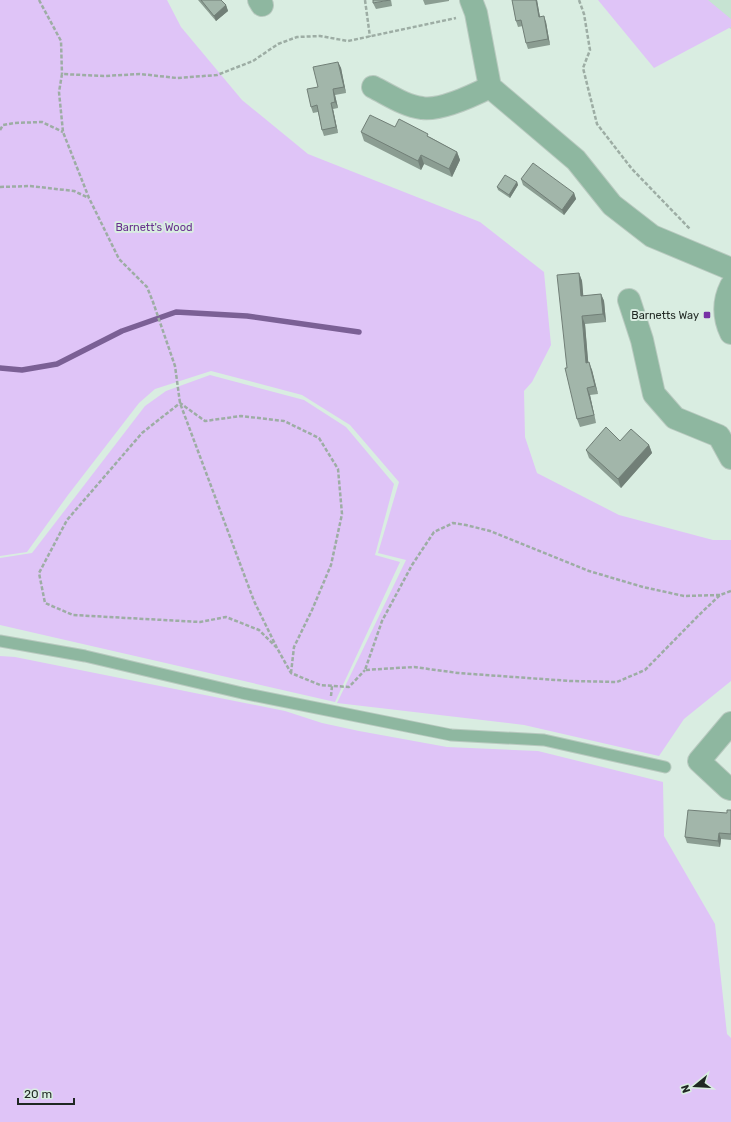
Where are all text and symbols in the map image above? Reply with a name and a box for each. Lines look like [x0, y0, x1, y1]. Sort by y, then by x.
park label: Barnett's Wood [115, 221, 193, 234]
place label: Barnetts Way [631, 309, 699, 322]
marker: Barnetts Way [702, 310, 712, 320]
north arrow [675, 1066, 715, 1106]
scale bar [18, 1080, 74, 1106]
text: N [679, 1083, 693, 1095]
text: 20 m [24, 1087, 52, 1101]

